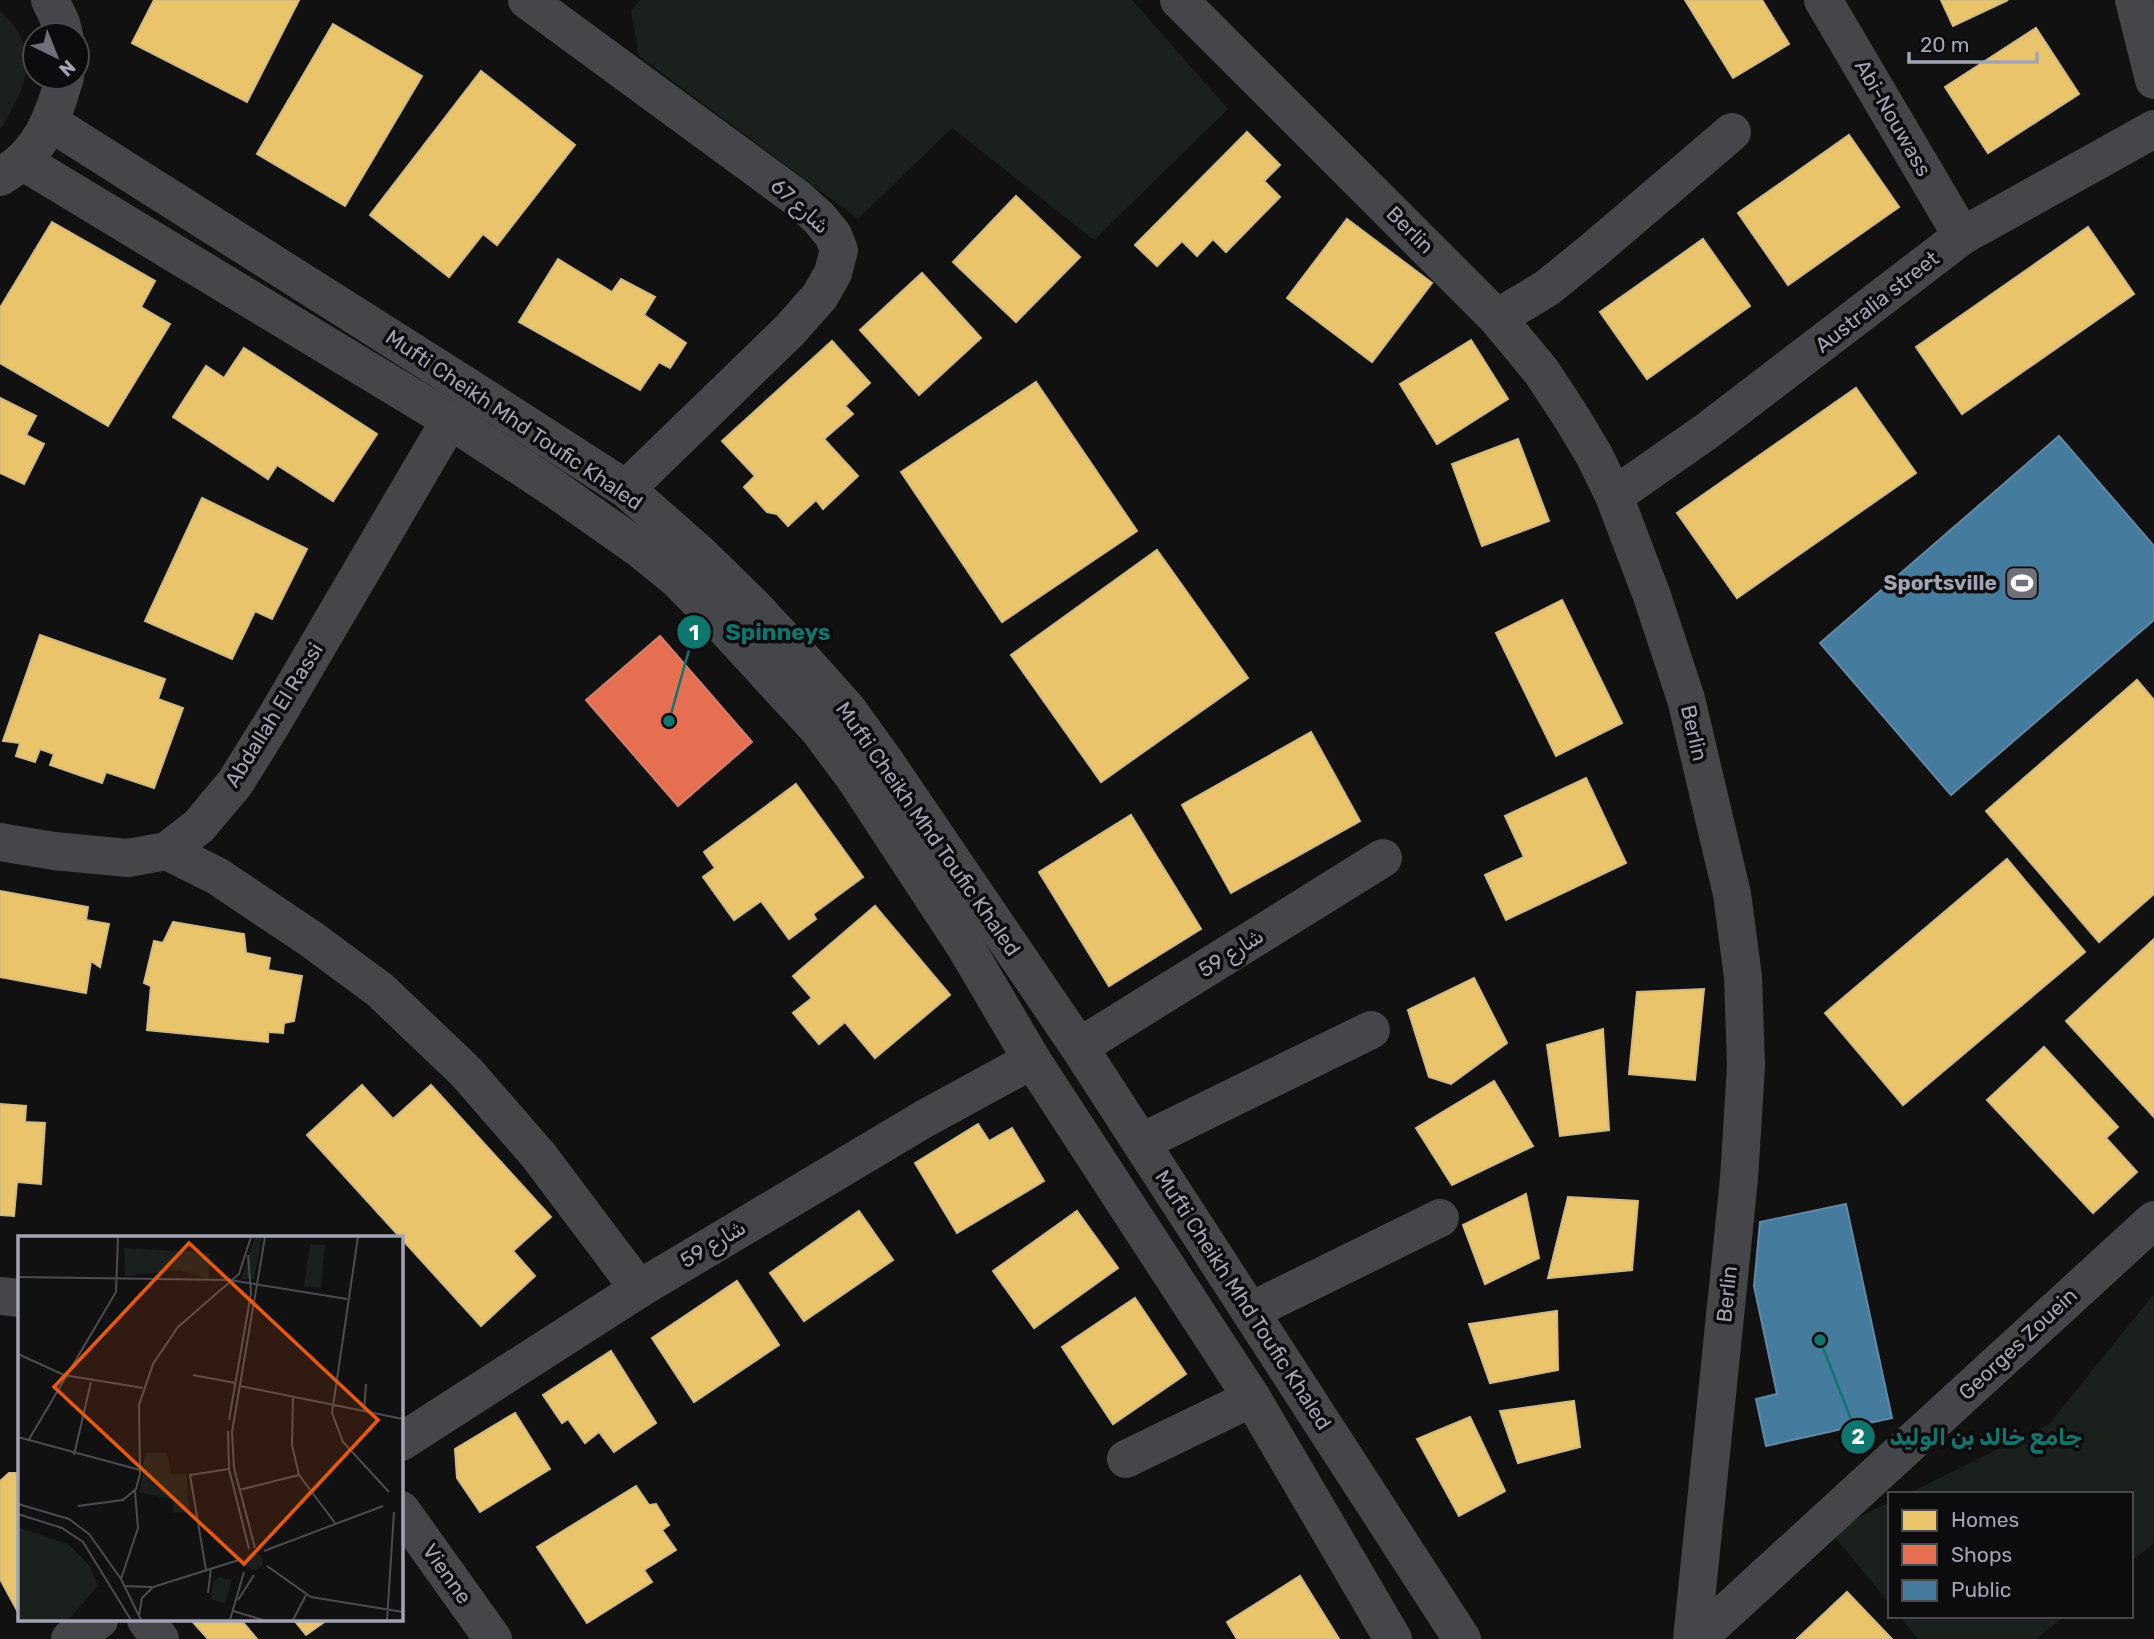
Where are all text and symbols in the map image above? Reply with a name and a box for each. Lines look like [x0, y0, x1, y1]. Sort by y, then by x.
north arrow [21, 21, 91, 91]
scale bar [1909, 21, 2037, 65]
text: 20 m [1920, 32, 1969, 57]
text: N [54, 55, 80, 81]
street label: Abi-Nouwass [1850, 55, 1937, 181]
street label: شارع 67 [764, 173, 835, 240]
street label: Berlin [1381, 201, 1439, 259]
street label: Australia street [1810, 246, 1944, 358]
street label: Mufti Cheikh Mhd Toufic Khaled [381, 324, 647, 515]
sports icon: Sportsville [2003, 564, 2041, 602]
place label: Sportsville [1883, 570, 1997, 595]
callout: Spinneys [676, 610, 844, 654]
text: Spinneys [725, 618, 831, 646]
text: 1 [689, 620, 699, 645]
street label: Abdallah El Rassi [219, 638, 328, 791]
street label: Mufti Cheikh Mhd Toufic Khaled [831, 697, 1026, 961]
street label: Berlin [1676, 702, 1713, 763]
street label: شارع 59 [1194, 923, 1269, 984]
street label: Mufti Cheikh Mhd Toufic Khaled [1150, 1165, 1337, 1434]
street label: شارع 59 [675, 1214, 751, 1275]
inset map [18, 1236, 402, 1622]
street label: Berlin [1711, 1264, 1742, 1323]
street label: Georges Zouein [1953, 1282, 2082, 1405]
callout: جامع خالد بن الوليد [1841, 1415, 2096, 1459]
text: جامع خالد بن الوليد [1890, 1423, 2082, 1454]
text: 2 [1851, 1424, 1865, 1449]
legend [1888, 1492, 2133, 1618]
text: Homes [1951, 1507, 2019, 1532]
street label: Vienne [418, 1539, 477, 1609]
text: Shops [1951, 1542, 2012, 1567]
text: Public [1951, 1577, 2011, 1602]

